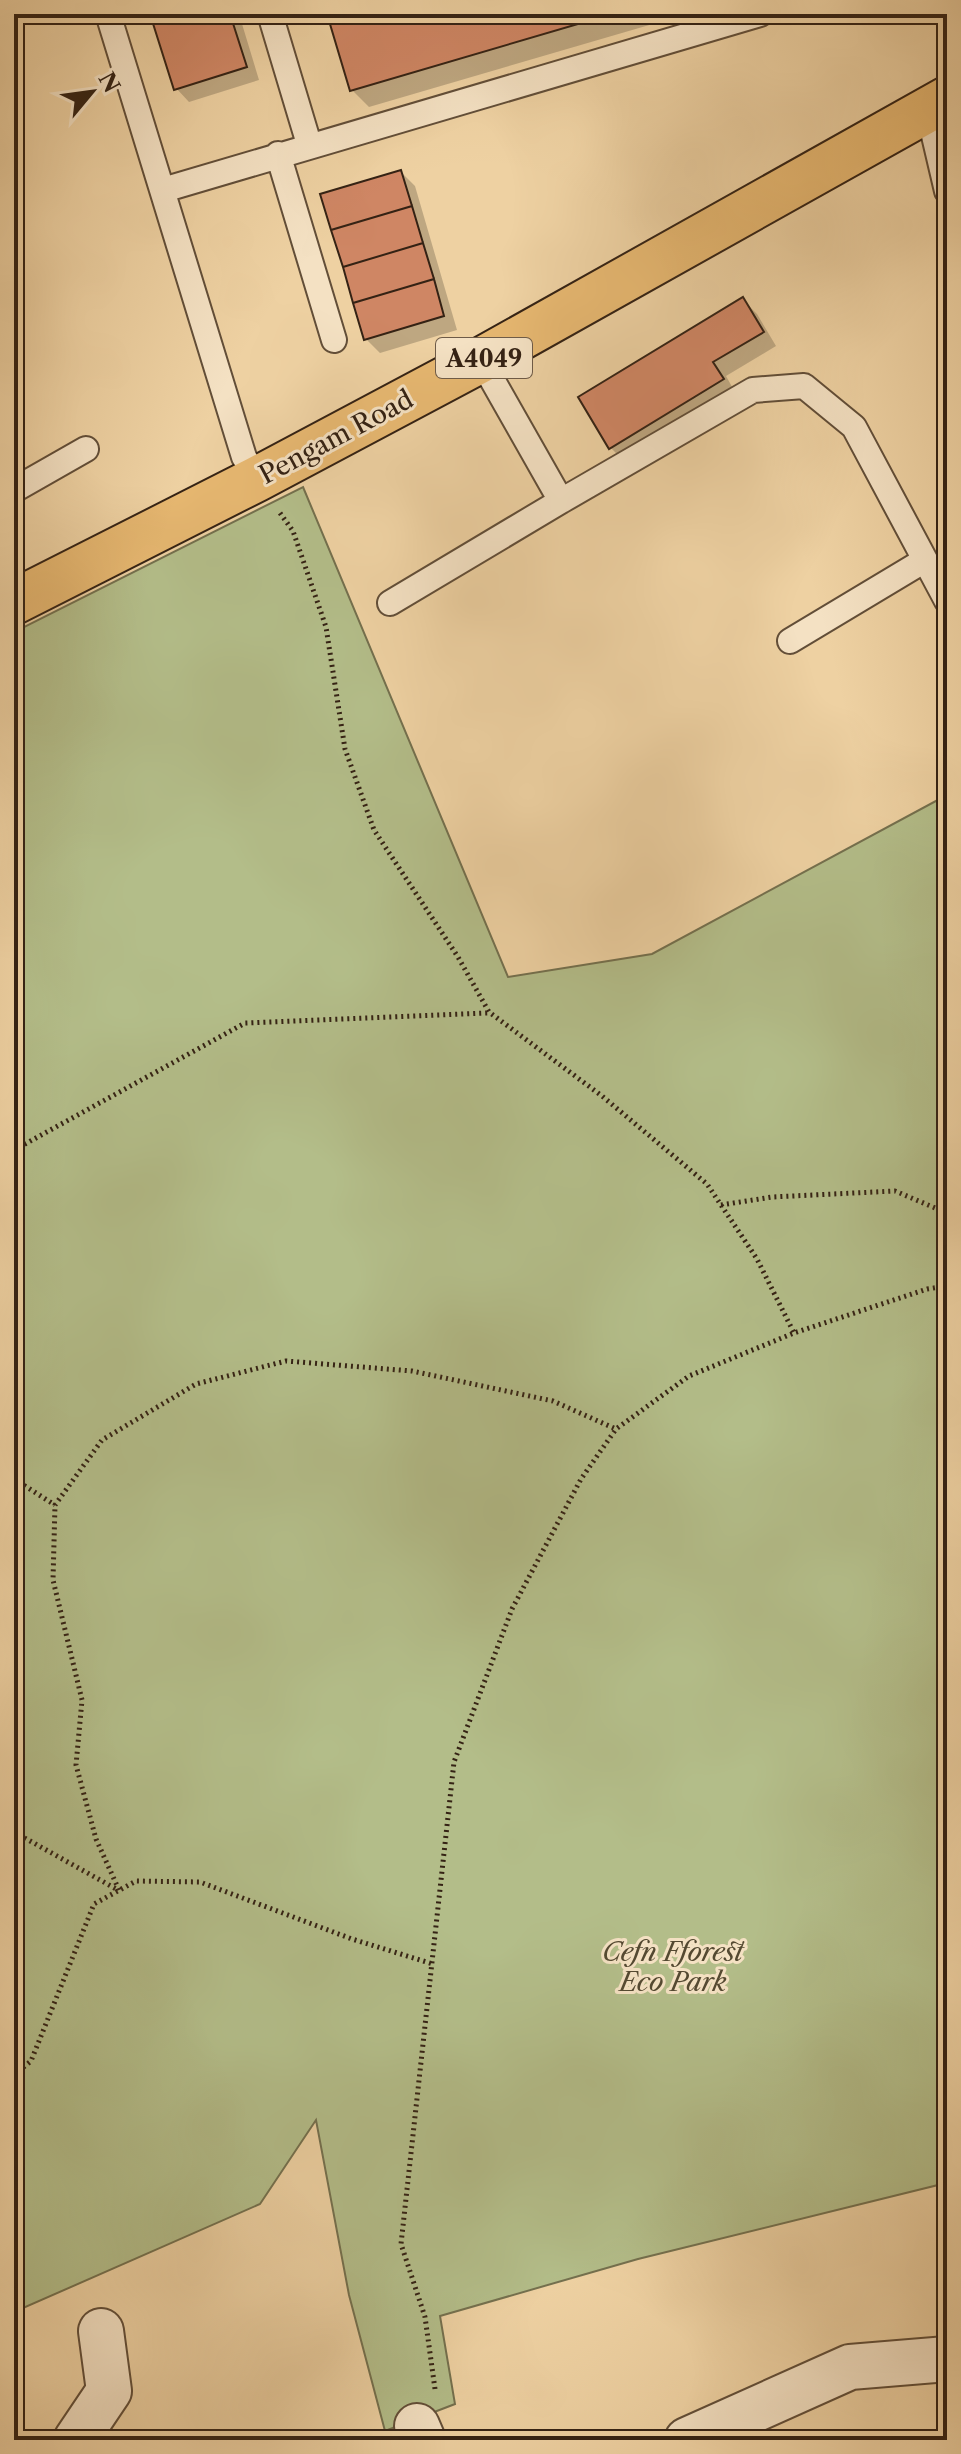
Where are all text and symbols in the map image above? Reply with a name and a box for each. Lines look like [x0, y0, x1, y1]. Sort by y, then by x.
north arrow [52, 52, 132, 132]
text: N [93, 68, 125, 97]
road number: A4049 [436, 338, 532, 378]
street label: Pengam Road [253, 383, 419, 491]
park label: Cefn Fforest Eco Park [602, 1936, 745, 1998]

